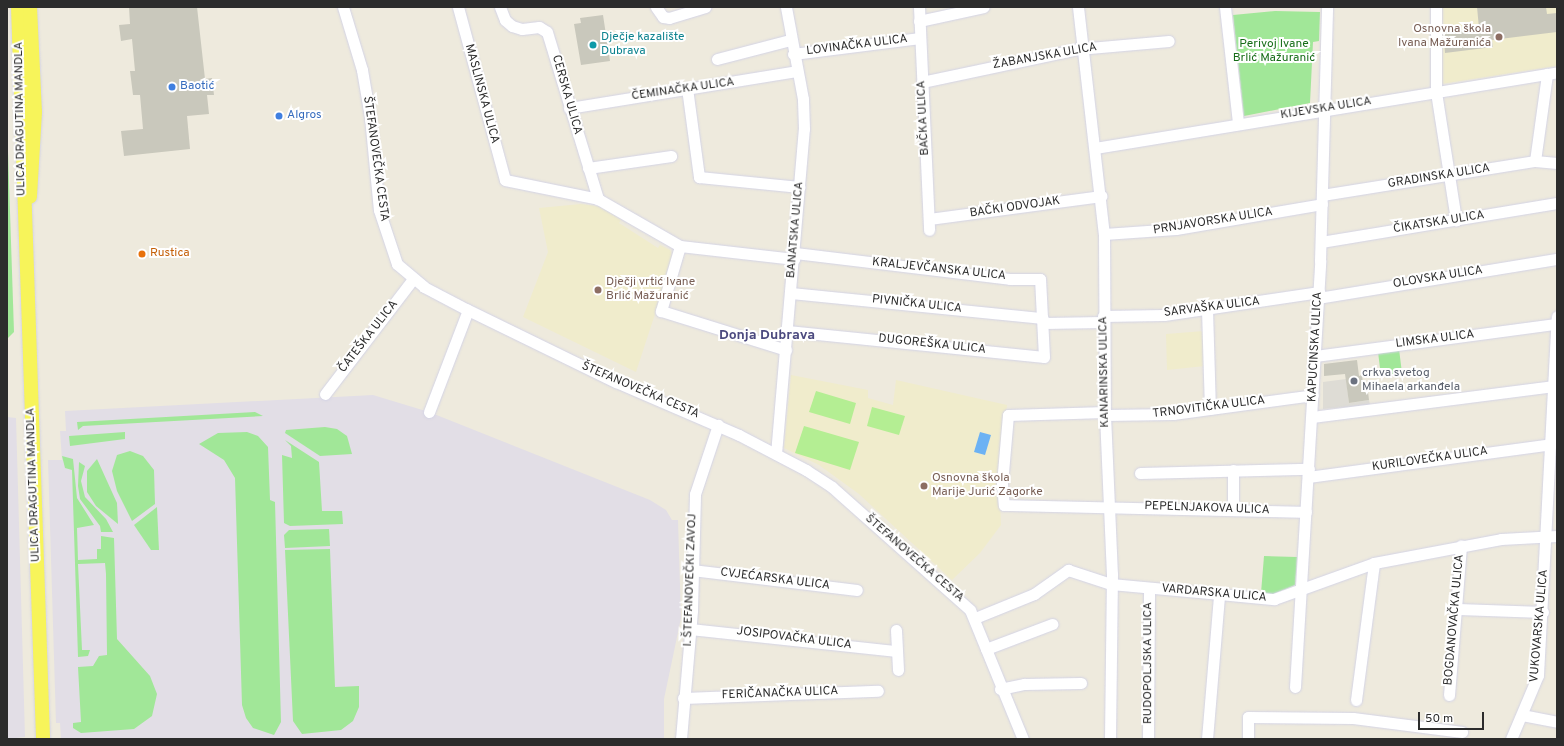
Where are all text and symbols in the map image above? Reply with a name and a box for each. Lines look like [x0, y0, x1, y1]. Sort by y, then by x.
place label: Osnovna škola Ivana Mažuranića [1398, 23, 1491, 51]
place label: Dječje kazalište Dubrava [601, 31, 685, 59]
marker: Osnovna škola Ivana Mažuranića [1494, 32, 1504, 42]
street label: LOVINAČKA ULICA [805, 33, 909, 59]
park label: Perivoj Ivane Brlić Mažuranić [1233, 38, 1315, 66]
marker: Dječje kazalište Dubrava [588, 40, 598, 50]
street label: ULICA DRAGUTINA MANDLA [12, 41, 30, 197]
street label: ŽABANJSKA ULICA [991, 41, 1099, 73]
street label: MASLINSKA ULICA [461, 42, 501, 146]
street label: CERSKA ULICA [548, 53, 584, 137]
street label: ČEMINAČKA ULICA [630, 76, 736, 104]
place label: Baotić [180, 80, 214, 94]
street label: BAČKA ULICA [915, 80, 933, 156]
marker: Baotić [167, 82, 177, 92]
street label: ŠTEFANOVEČKA CESTA [359, 95, 391, 223]
street label: KIJEVSKA ULICA [1279, 95, 1373, 123]
place label: Algros [287, 109, 322, 123]
marker: Algros [274, 111, 284, 121]
street label: GRADINSKA ULICA [1387, 162, 1491, 192]
street label: BANATSKA ULICA [785, 181, 807, 279]
street label: BAČKI ODVOJAK [969, 195, 1061, 221]
street label: PRNJAVORSKA ULICA [1152, 205, 1274, 239]
street label: ČIKATSKA ULICA [1392, 209, 1486, 237]
place label: Rustica [150, 247, 190, 261]
marker: Rustica [137, 249, 147, 259]
street label: KRALJEVČANSKA ULICA [871, 256, 1007, 284]
street label: OLOVSKA ULICA [1392, 264, 1484, 292]
place label: Dječji vrtić Ivane Brlić Mažuranić [606, 276, 695, 304]
marker: Dječji vrtić Ivane Brlić Mažuranić [593, 285, 603, 295]
street label: KAPUCINSKA ULICA [1306, 291, 1326, 403]
street label: PIVNIČKA ULICA [871, 293, 963, 317]
street label: SARVAŠKA ULICA [1163, 295, 1261, 321]
street label: ČATEŠKA ULICA [336, 298, 402, 376]
street label: KANARINSKA ULICA [1097, 316, 1113, 428]
district label: Donja Dubrava [719, 328, 815, 344]
street label: LIMSKA ULICA [1395, 328, 1475, 352]
street label: DUGOREŠKA ULICA [877, 332, 987, 358]
street label: ŠTEFANOVEČKA CESTA [579, 360, 701, 422]
place label: crkva svetog Mihaela arkanđela [1362, 367, 1460, 395]
marker: crkva svetog Mihaela arkanđela [1349, 376, 1359, 386]
street label: TRNOVITIČKA ULICA [1152, 394, 1266, 422]
street label: ULICA DRAGUTINA MANDLA [24, 407, 44, 563]
street label: KURILOVEČKA ULICA [1371, 445, 1489, 475]
place label: Osnovna škola Marije Jurić Zagorke [932, 472, 1043, 500]
marker: Osnovna škola Marije Jurić Zagorke [919, 481, 929, 491]
street label: PEPELNJAKOVA ULICA [1144, 500, 1270, 518]
street label: ŠTEFANOVEČKA CESTA [861, 512, 967, 606]
street label: I. ŠTEFANOVEČKI ZAVOJ [681, 513, 701, 647]
street label: BOGDANOVAČKA ULICA [1442, 554, 1468, 686]
street label: CVJEĆARSKA ULICA [719, 566, 831, 594]
street label: VUKOVARSKA ULICA [1528, 569, 1552, 683]
street label: VARDARSKA ULICA [1161, 582, 1267, 606]
street label: RUDOPOLJSKA ULICA [1142, 602, 1156, 724]
street label: JOSIPOVAČKA ULICA [735, 625, 853, 653]
street label: FERIČANAČKA ULICA [721, 685, 839, 703]
scale bar [1420, 704, 1486, 730]
text: 50 m [1425, 711, 1453, 727]

